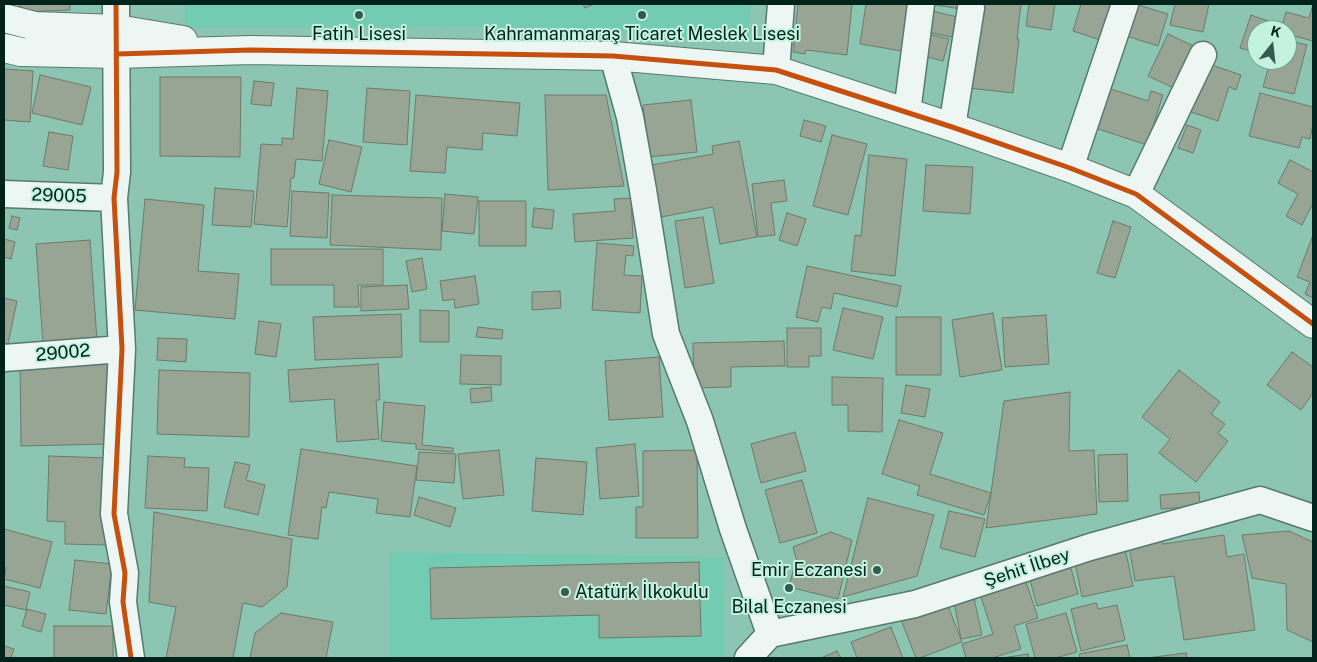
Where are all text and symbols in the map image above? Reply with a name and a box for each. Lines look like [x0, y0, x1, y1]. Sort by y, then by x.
marker: Fatih Lisesi [353, 9, 365, 21]
marker: Kahramanmaraş Ticaret Meslek Lisesi [636, 9, 648, 21]
north arrow [1247, 20, 1297, 70]
text: K [1269, 22, 1283, 41]
place label: Fatih Lisesi [312, 23, 406, 45]
place label: Kahramanmaraş Ticaret Meslek Lisesi [484, 23, 800, 45]
street label: 29005 [31, 184, 87, 208]
street label: 29002 [35, 340, 91, 366]
street label: Şehit İlbey [981, 544, 1073, 592]
place label: Emir Eczanesi [751, 559, 867, 581]
marker: Emir Eczanesi [871, 564, 883, 576]
place label: Atatürk İlkokulu [575, 581, 709, 603]
marker: Bilal Eczanesi [783, 582, 795, 594]
marker: Atatürk İlkokulu [559, 586, 571, 598]
place label: Bilal Eczanesi [731, 596, 847, 618]

